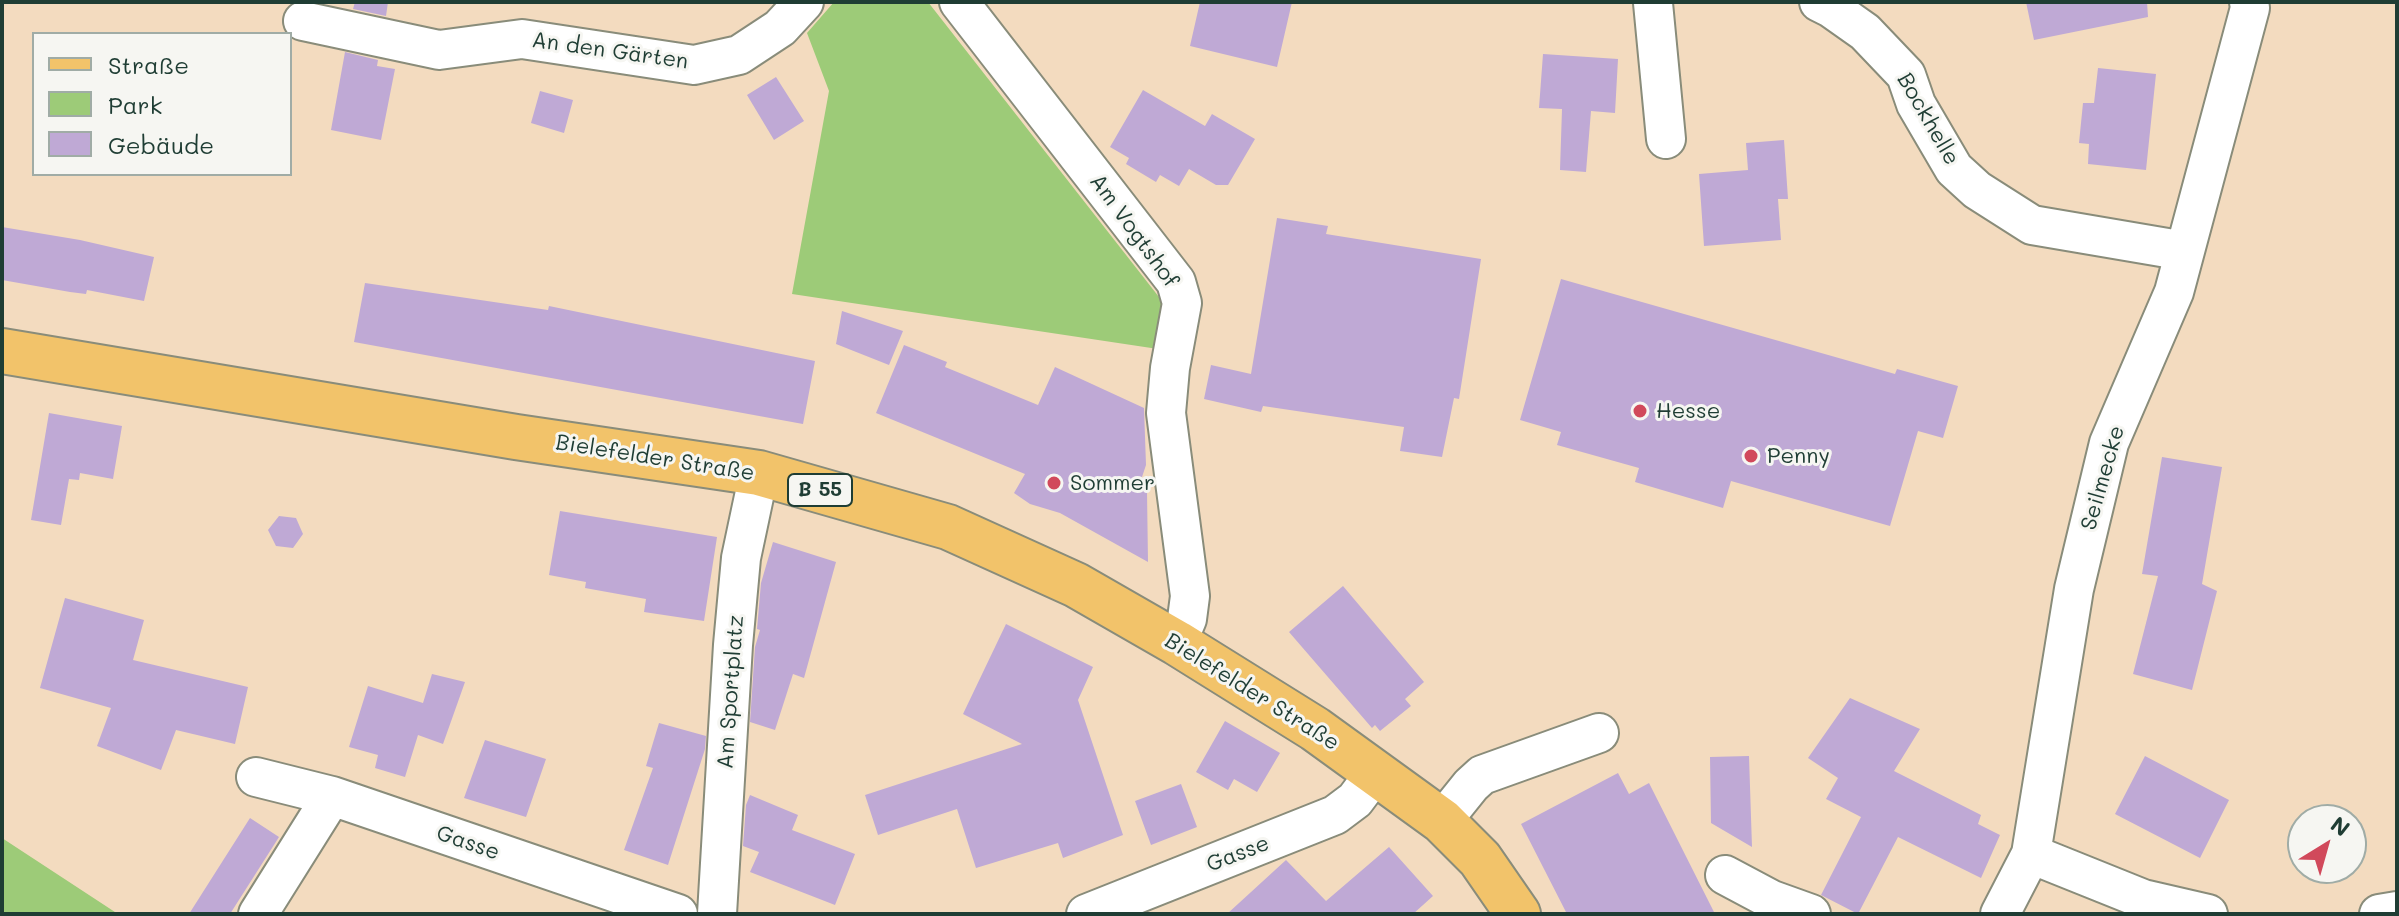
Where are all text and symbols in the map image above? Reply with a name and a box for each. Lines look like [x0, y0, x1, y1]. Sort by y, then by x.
street label: An den Gärten [530, 27, 690, 75]
legend [32, 32, 292, 176]
text: Straße [108, 49, 189, 80]
street label: Bockhelle [1891, 68, 1965, 170]
text: Park [108, 89, 162, 120]
text: Gebäude [108, 129, 214, 160]
street label: Am Vogtshof [1084, 169, 1184, 293]
place label: Hesse [1656, 398, 1720, 424]
marker: Hesse [1631, 402, 1649, 420]
street label: Seilmecke [2075, 423, 2131, 533]
street label: Bielefelder Straße [554, 429, 756, 487]
place label: Penny [1767, 443, 1830, 469]
marker: Penny [1742, 447, 1760, 465]
place label: Sommer [1070, 470, 1155, 496]
road number: B 55 [788, 474, 852, 506]
marker: Sommer [1045, 474, 1063, 492]
street label: Am Sportplatz [712, 614, 750, 770]
street label: Bielefelder Straße [1160, 628, 1344, 756]
north arrow [2287, 804, 2367, 884]
text: N [2325, 809, 2356, 843]
street label: Gasse [433, 820, 503, 866]
street label: Gasse [1203, 830, 1273, 878]

